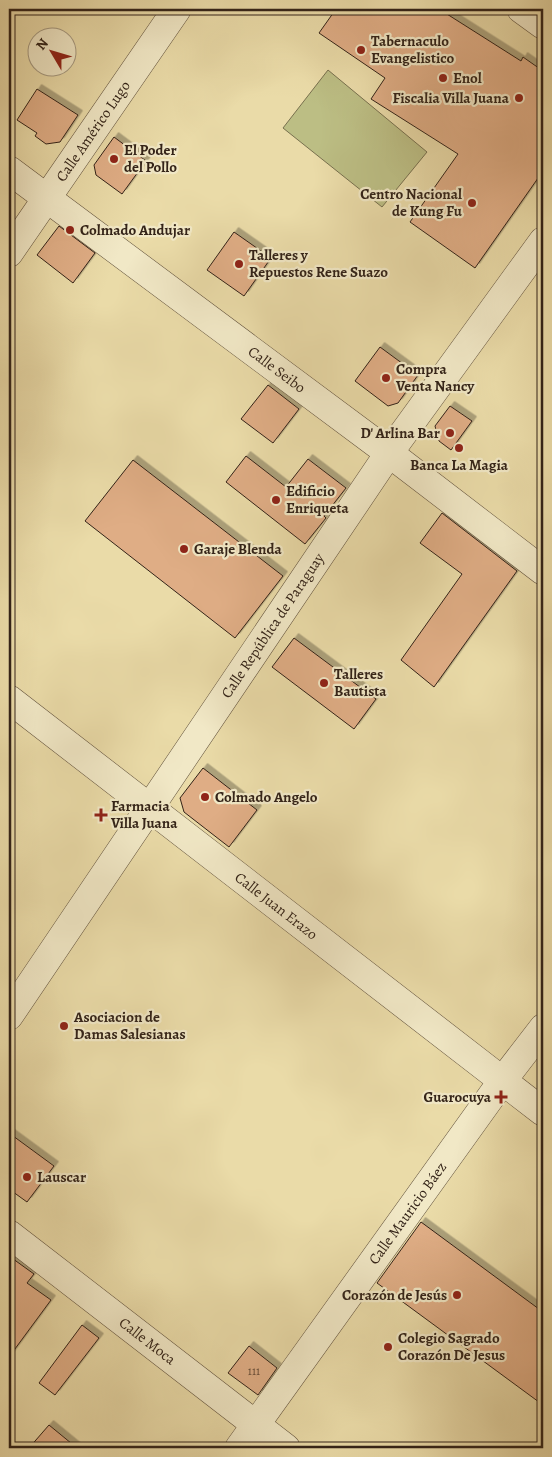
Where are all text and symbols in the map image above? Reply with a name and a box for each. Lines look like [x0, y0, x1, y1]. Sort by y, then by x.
north arrow [28, 28, 78, 78]
place label: Tabernaculo Evangelistico [371, 31, 455, 68]
text: N [32, 34, 53, 54]
marker: Tabernaculo Evangelistico [355, 44, 367, 56]
place label: Enol [453, 68, 482, 88]
marker: Enol [437, 72, 449, 84]
street label: Calle Américo Lugo [51, 77, 135, 186]
place label: Fiscalia Villa Juana [393, 88, 510, 108]
marker: Fiscalia Villa Juana [513, 92, 525, 104]
place label: El Poder del Pollo [124, 140, 177, 177]
marker: El Poder del Pollo [108, 153, 120, 165]
place label: Centro Nacional de Kung Fu [360, 184, 463, 221]
marker: Centro Nacional de Kung Fu [466, 197, 478, 209]
place label: Colmado Andujar [80, 220, 190, 240]
marker: Colmado Andujar [64, 224, 76, 236]
place label: Talleres y Repuestos Rene Suazo [249, 245, 388, 282]
marker: Talleres y Repuestos Rene Suazo [233, 258, 245, 270]
street label: Calle Seibo [244, 341, 310, 398]
place label: Compra Venta Nancy [395, 359, 475, 396]
marker: Compra Venta Nancy [380, 372, 392, 384]
place label: D' Arlina Bar [360, 423, 440, 443]
marker: D' Arlina Bar [444, 427, 456, 439]
marker: Banca La Magia [453, 442, 465, 454]
place label: Banca La Magia [410, 455, 509, 475]
place label: Edificio Enriqueta [286, 481, 349, 518]
marker: Edificio Enriqueta [270, 494, 282, 506]
place label: Garaje Blenda [194, 539, 283, 559]
marker: Garaje Blenda [178, 543, 190, 555]
street label: Calle República de Paraguay [216, 549, 329, 702]
place label: Talleres Bautista [334, 664, 387, 701]
marker: Talleres Bautista [318, 677, 330, 689]
place label: Colmado Angelo [215, 787, 318, 807]
marker: Colmado Angelo [199, 791, 211, 803]
place label: Farmacia Villa Juana [110, 796, 178, 833]
marker: Farmacia Villa Juana [95, 809, 107, 821]
street label: Calle Juan Erazo [231, 867, 322, 944]
place label: Asociacion de Damas Salesianas [73, 1007, 186, 1044]
marker: Asociacion de Damas Salesianas [58, 1020, 70, 1032]
place label: Guarocuya [424, 1087, 492, 1107]
marker: Guarocuya [495, 1091, 507, 1103]
street label: Calle Mauricio Báez [364, 1158, 451, 1268]
place label: Lauscar [37, 1167, 86, 1187]
marker: Lauscar [21, 1171, 33, 1183]
place label: Corazón de Jesús [342, 1285, 447, 1305]
marker: Corazón de Jesús [451, 1289, 463, 1301]
street label: Calle Moca [115, 1313, 180, 1369]
place label: Colegio Sagrado Corazón De Jesus [398, 1328, 505, 1365]
marker: Colegio Sagrado Corazón De Jesus [382, 1341, 394, 1353]
house number: 111 [248, 1363, 260, 1379]

